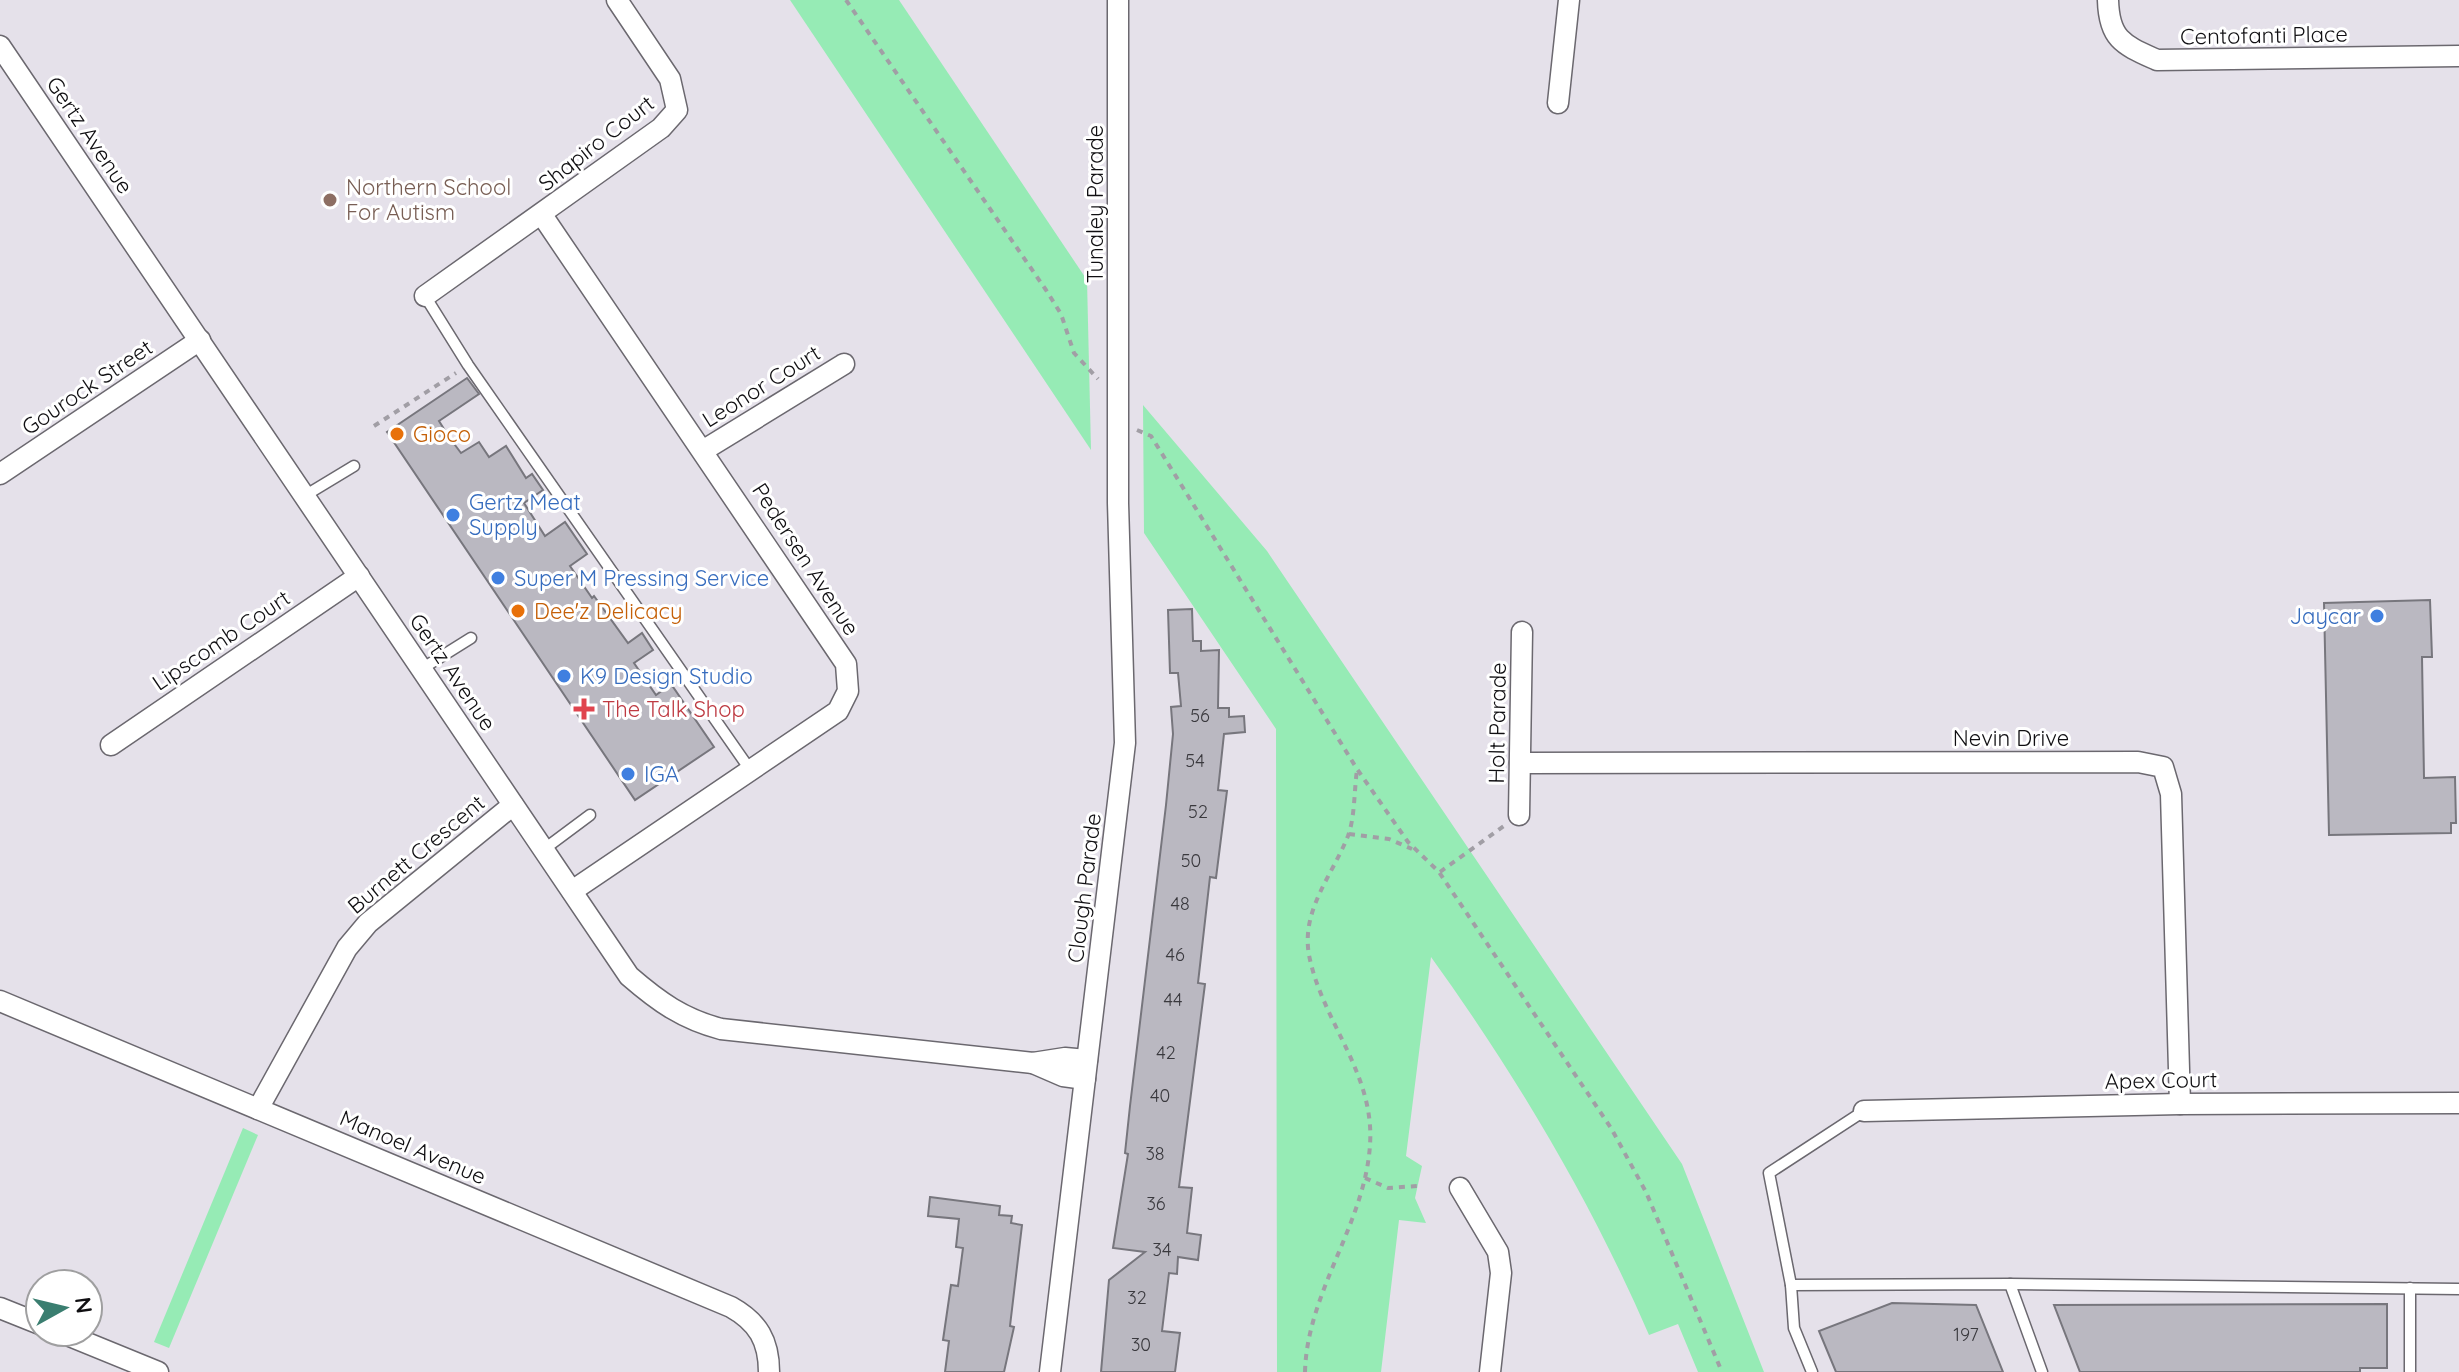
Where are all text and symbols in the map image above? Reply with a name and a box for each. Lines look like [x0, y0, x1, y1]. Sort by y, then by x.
street label: Centofanti Place [2180, 20, 2348, 50]
street label: Gertz Avenue [41, 71, 139, 199]
street label: Shapiro Court [532, 89, 660, 197]
street label: Tunaley Parade [1081, 125, 1109, 283]
place label: Northern School For Autism [346, 173, 511, 226]
marker: Northern School For Autism [321, 191, 339, 209]
street label: Gourock Street [16, 333, 158, 441]
street label: Leonor Court [697, 339, 825, 433]
place label: Gioco [413, 420, 471, 448]
marker: Gioco [388, 425, 406, 443]
street label: Pedersen Avenue [746, 477, 866, 641]
place label: Gertz Meat Supply [469, 488, 581, 541]
marker: Gertz Meat Supply [444, 506, 462, 524]
place label: Super M Pressing Service [514, 564, 769, 592]
marker: Super M Pressing Service [489, 569, 507, 587]
street label: Lipscomb Court [147, 584, 295, 696]
place label: Dee'z Delicacy [534, 597, 682, 625]
marker: Dee'z Delicacy [509, 602, 527, 620]
place label: Jaycar [2289, 602, 2362, 630]
marker: Jaycar [2368, 607, 2386, 625]
street label: Gertz Avenue [404, 608, 502, 736]
place label: K9 Design Studio [580, 662, 753, 690]
street label: Holt Parade [1482, 662, 1512, 784]
marker: K9 Design Studio [555, 667, 573, 685]
place label: The Talk Shop [602, 695, 745, 723]
marker: The Talk Shop [573, 698, 595, 720]
house number: 56 [1190, 704, 1210, 727]
street label: Nevin Drive [1953, 724, 2069, 752]
house number: 54 [1185, 749, 1205, 772]
place label: IGA [644, 760, 679, 788]
marker: IGA [619, 765, 637, 783]
street label: Burnett Crescent [342, 788, 490, 920]
house number: 52 [1188, 800, 1208, 823]
street label: Clough Parade [1061, 812, 1107, 964]
house number: 50 [1181, 849, 1201, 872]
house number: 48 [1170, 892, 1190, 915]
house number: 46 [1165, 943, 1185, 966]
house number: 44 [1164, 988, 1182, 1011]
house number: 42 [1156, 1041, 1176, 1064]
street label: Apex Court [2104, 1065, 2218, 1095]
house number: 40 [1150, 1084, 1170, 1107]
street label: Manoel Avenue [336, 1104, 490, 1190]
house number: 38 [1145, 1142, 1165, 1165]
house number: 36 [1146, 1192, 1166, 1215]
house number: 34 [1153, 1238, 1171, 1261]
north arrow [24, 1268, 104, 1348]
house number: 32 [1127, 1286, 1147, 1309]
text: N [69, 1295, 99, 1315]
house number: 197 [1953, 1323, 1979, 1346]
house number: 30 [1131, 1333, 1151, 1356]

